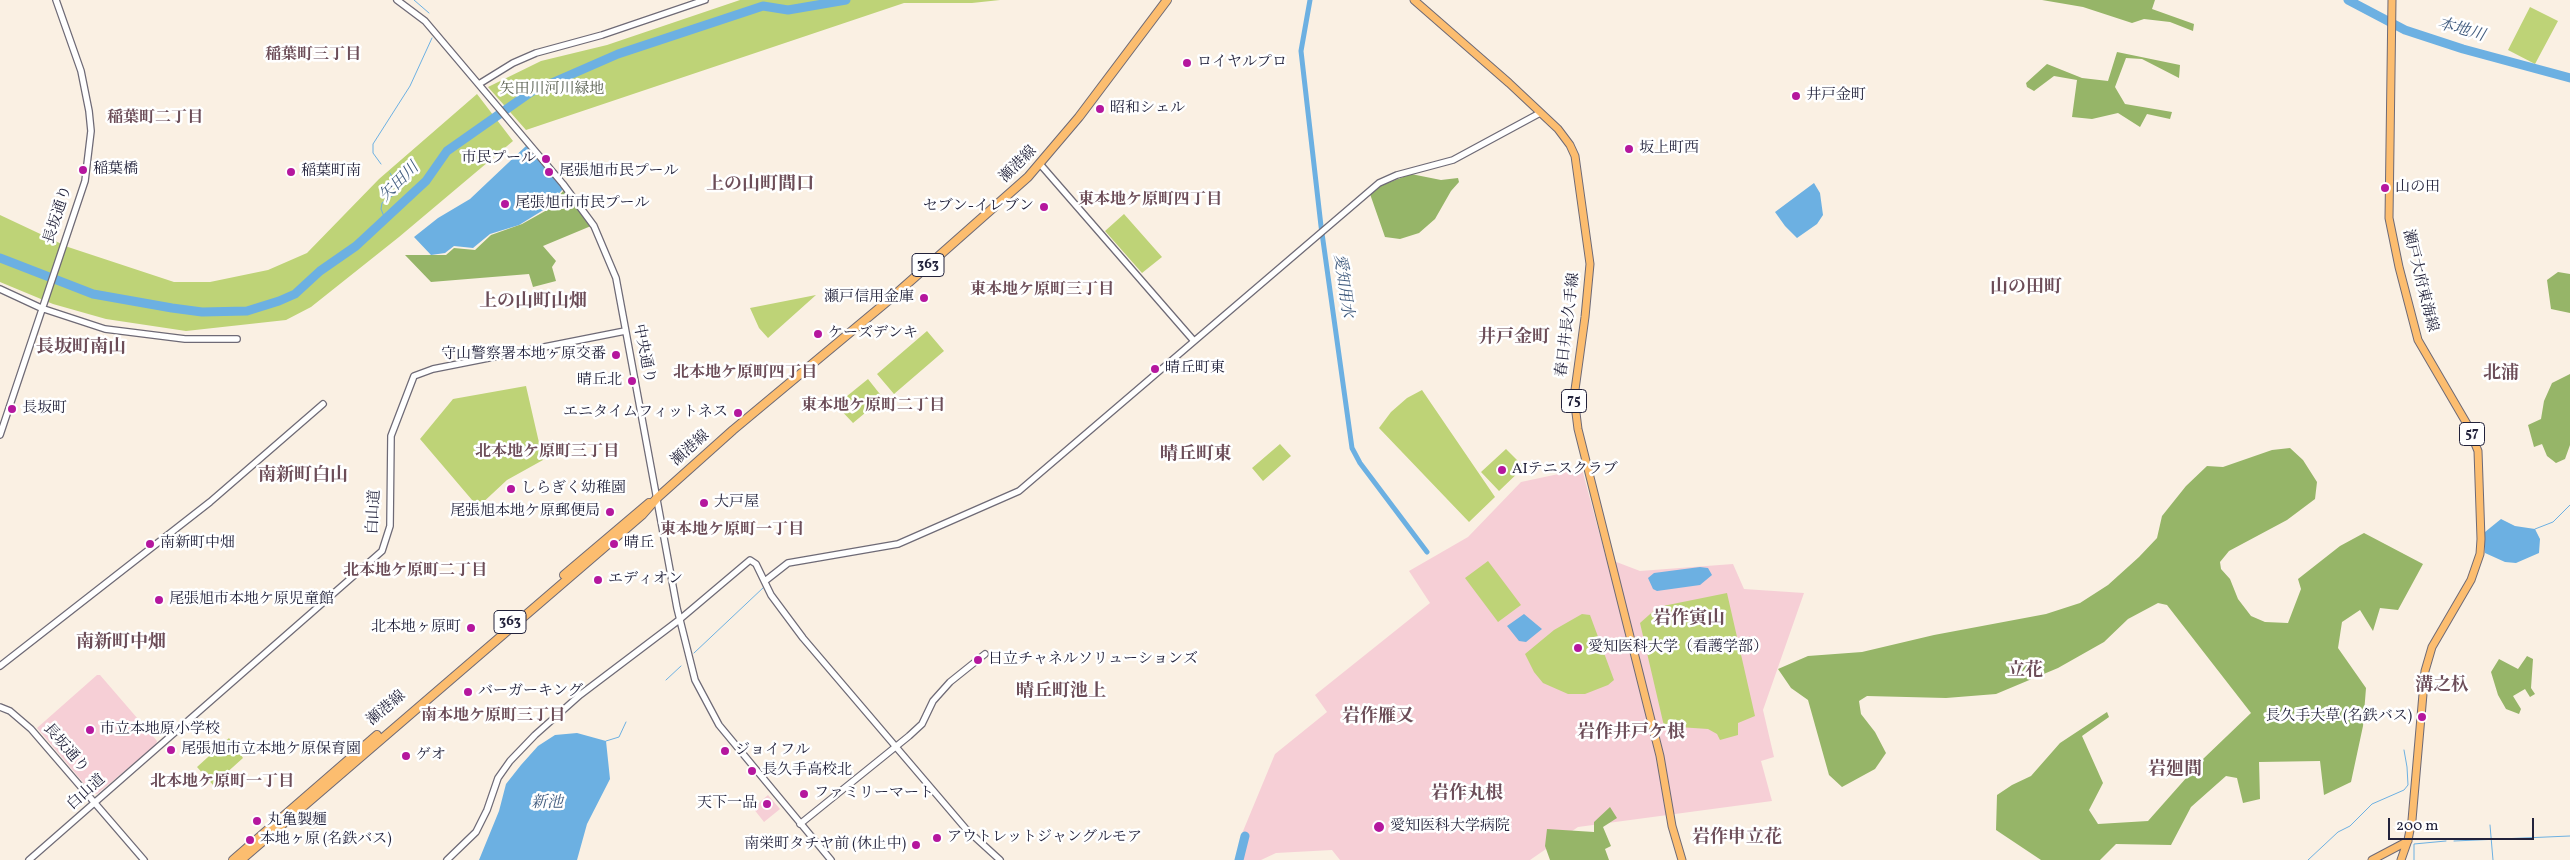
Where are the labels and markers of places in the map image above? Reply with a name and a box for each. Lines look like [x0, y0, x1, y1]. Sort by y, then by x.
place label: ロイヤルプロ [1197, 54, 1287, 72]
marker: ロイヤルプロ [1181, 57, 1193, 69]
place label: 井戸金町 [1806, 87, 1866, 105]
marker: 井戸金町 [1790, 90, 1802, 102]
place label: 昭和シェル [1110, 100, 1185, 118]
marker: 昭和シェル [1094, 103, 1106, 115]
place label: 坂上町西 [1639, 140, 1699, 158]
marker: 坂上町西 [1623, 143, 1635, 155]
place label: 市民プール [461, 150, 536, 168]
marker: 市民プール [540, 153, 552, 165]
place label: 稲葉橋 [93, 161, 138, 179]
place label: 稲葉町南 [301, 163, 361, 181]
place label: 尾張旭市民プール [559, 163, 679, 181]
marker: 稲葉橋 [77, 164, 89, 176]
marker: 稲葉町南 [285, 166, 297, 178]
marker: 尾張旭市民プール [543, 166, 555, 178]
place label: 山の田 [2395, 179, 2440, 197]
marker: 山の田 [2379, 182, 2391, 194]
place label: 尾張旭市市民プール [515, 195, 650, 213]
marker: 尾張旭市市民プール [499, 198, 511, 210]
place label: セブン-イレブン [923, 198, 1034, 216]
marker: セブン-イレブン [1038, 201, 1050, 213]
place label: 瀬戸信用金庫 [824, 289, 914, 307]
marker: 瀬戸信用金庫 [918, 292, 930, 304]
place label: ケーズデンキ [828, 325, 918, 343]
marker: ケーズデンキ [812, 328, 824, 340]
place label: 守山警察署本地ヶ原交番 [441, 346, 606, 364]
marker: 守山警察署本地ヶ原交番 [610, 349, 622, 361]
place label: 晴丘町東 [1165, 360, 1225, 378]
marker: 晴丘町東 [1149, 363, 1161, 375]
place label: 晴丘北 [577, 372, 622, 390]
marker: 晴丘北 [626, 375, 638, 387]
place label: 長坂町 [22, 400, 67, 418]
marker: 長坂町 [6, 403, 18, 415]
place label: エニタイムフィットネス [563, 404, 728, 422]
marker: エニタイムフィットネス [732, 407, 744, 419]
place label: AIテニスクラブ [1512, 461, 1618, 479]
marker: AIテニスクラブ [1496, 464, 1508, 476]
place label: しらぎく幼稚園 [521, 480, 626, 498]
marker: しらぎく幼稚園 [505, 483, 517, 495]
place label: 大戸屋 [714, 494, 759, 512]
marker: 大戸屋 [698, 497, 710, 509]
place label: 尾張旭本地ケ原郵便局 [450, 503, 600, 521]
marker: 尾張旭本地ケ原郵便局 [604, 506, 616, 518]
place label: 南新町中畑 [160, 535, 235, 553]
place label: 晴丘 [624, 535, 654, 553]
marker: 南新町中畑 [144, 538, 156, 550]
marker: 晴丘 [608, 538, 620, 550]
place label: エディオン [608, 571, 683, 589]
marker: エディオン [592, 574, 604, 586]
place label: 尾張旭市本地ケ原児童館 [169, 591, 334, 609]
marker: 尾張旭市本地ケ原児童館 [153, 594, 165, 606]
place label: 北本地ヶ原町 [371, 619, 461, 637]
marker: 北本地ヶ原町 [465, 622, 477, 634]
place label: 愛知医科大学（看護学部） [1588, 639, 1768, 657]
marker: 愛知医科大学（看護学部） [1572, 642, 1584, 654]
place label: 日立チャネルソリューションズ [988, 651, 1198, 669]
marker: 日立チャネルソリューションズ [972, 654, 984, 666]
place label: バーガーキング [478, 683, 583, 701]
marker: バーガーキング [462, 686, 474, 698]
place label: 長久手大草 (名鉄バス) [2265, 708, 2412, 726]
marker: 長久手大草 (名鉄バス) [2416, 711, 2428, 723]
place label: 市立本地原小学校 [100, 721, 220, 739]
marker: 市立本地原小学校 [84, 724, 96, 736]
place label: 尾張旭市立本地ケ原保育園 [181, 741, 361, 759]
place label: ジョイフル [735, 742, 810, 760]
marker: 尾張旭市立本地ケ原保育園 [165, 744, 177, 756]
marker: ジョイフル [719, 745, 731, 757]
place label: ゲオ [416, 747, 446, 765]
marker: ゲオ [400, 750, 412, 762]
place label: 長久手高校北 [762, 762, 852, 780]
marker: 長久手高校北 [746, 765, 758, 777]
place label: ファミリーマート [814, 785, 934, 803]
marker: ファミリーマート [798, 788, 810, 800]
place label: 天下一品 [697, 795, 757, 813]
marker: 天下一品 [761, 798, 773, 810]
place label: 丸亀製麺 [267, 812, 327, 830]
marker: 丸亀製麺 [251, 815, 263, 827]
place label: 愛知医科大学病院 [1390, 818, 1510, 836]
marker: 愛知医科大学病院 [1372, 820, 1386, 834]
place label: アウトレットジャングルモア [947, 829, 1142, 847]
place label: 本地ヶ原 (名鉄バス) [260, 831, 392, 849]
marker: アウトレットジャングルモア [931, 832, 943, 844]
marker: 本地ヶ原 (名鉄バス) [244, 834, 256, 846]
place label: 南栄町タチヤ前 (休止中) [744, 836, 906, 854]
marker: 南栄町タチヤ前 (休止中) [910, 839, 922, 851]

